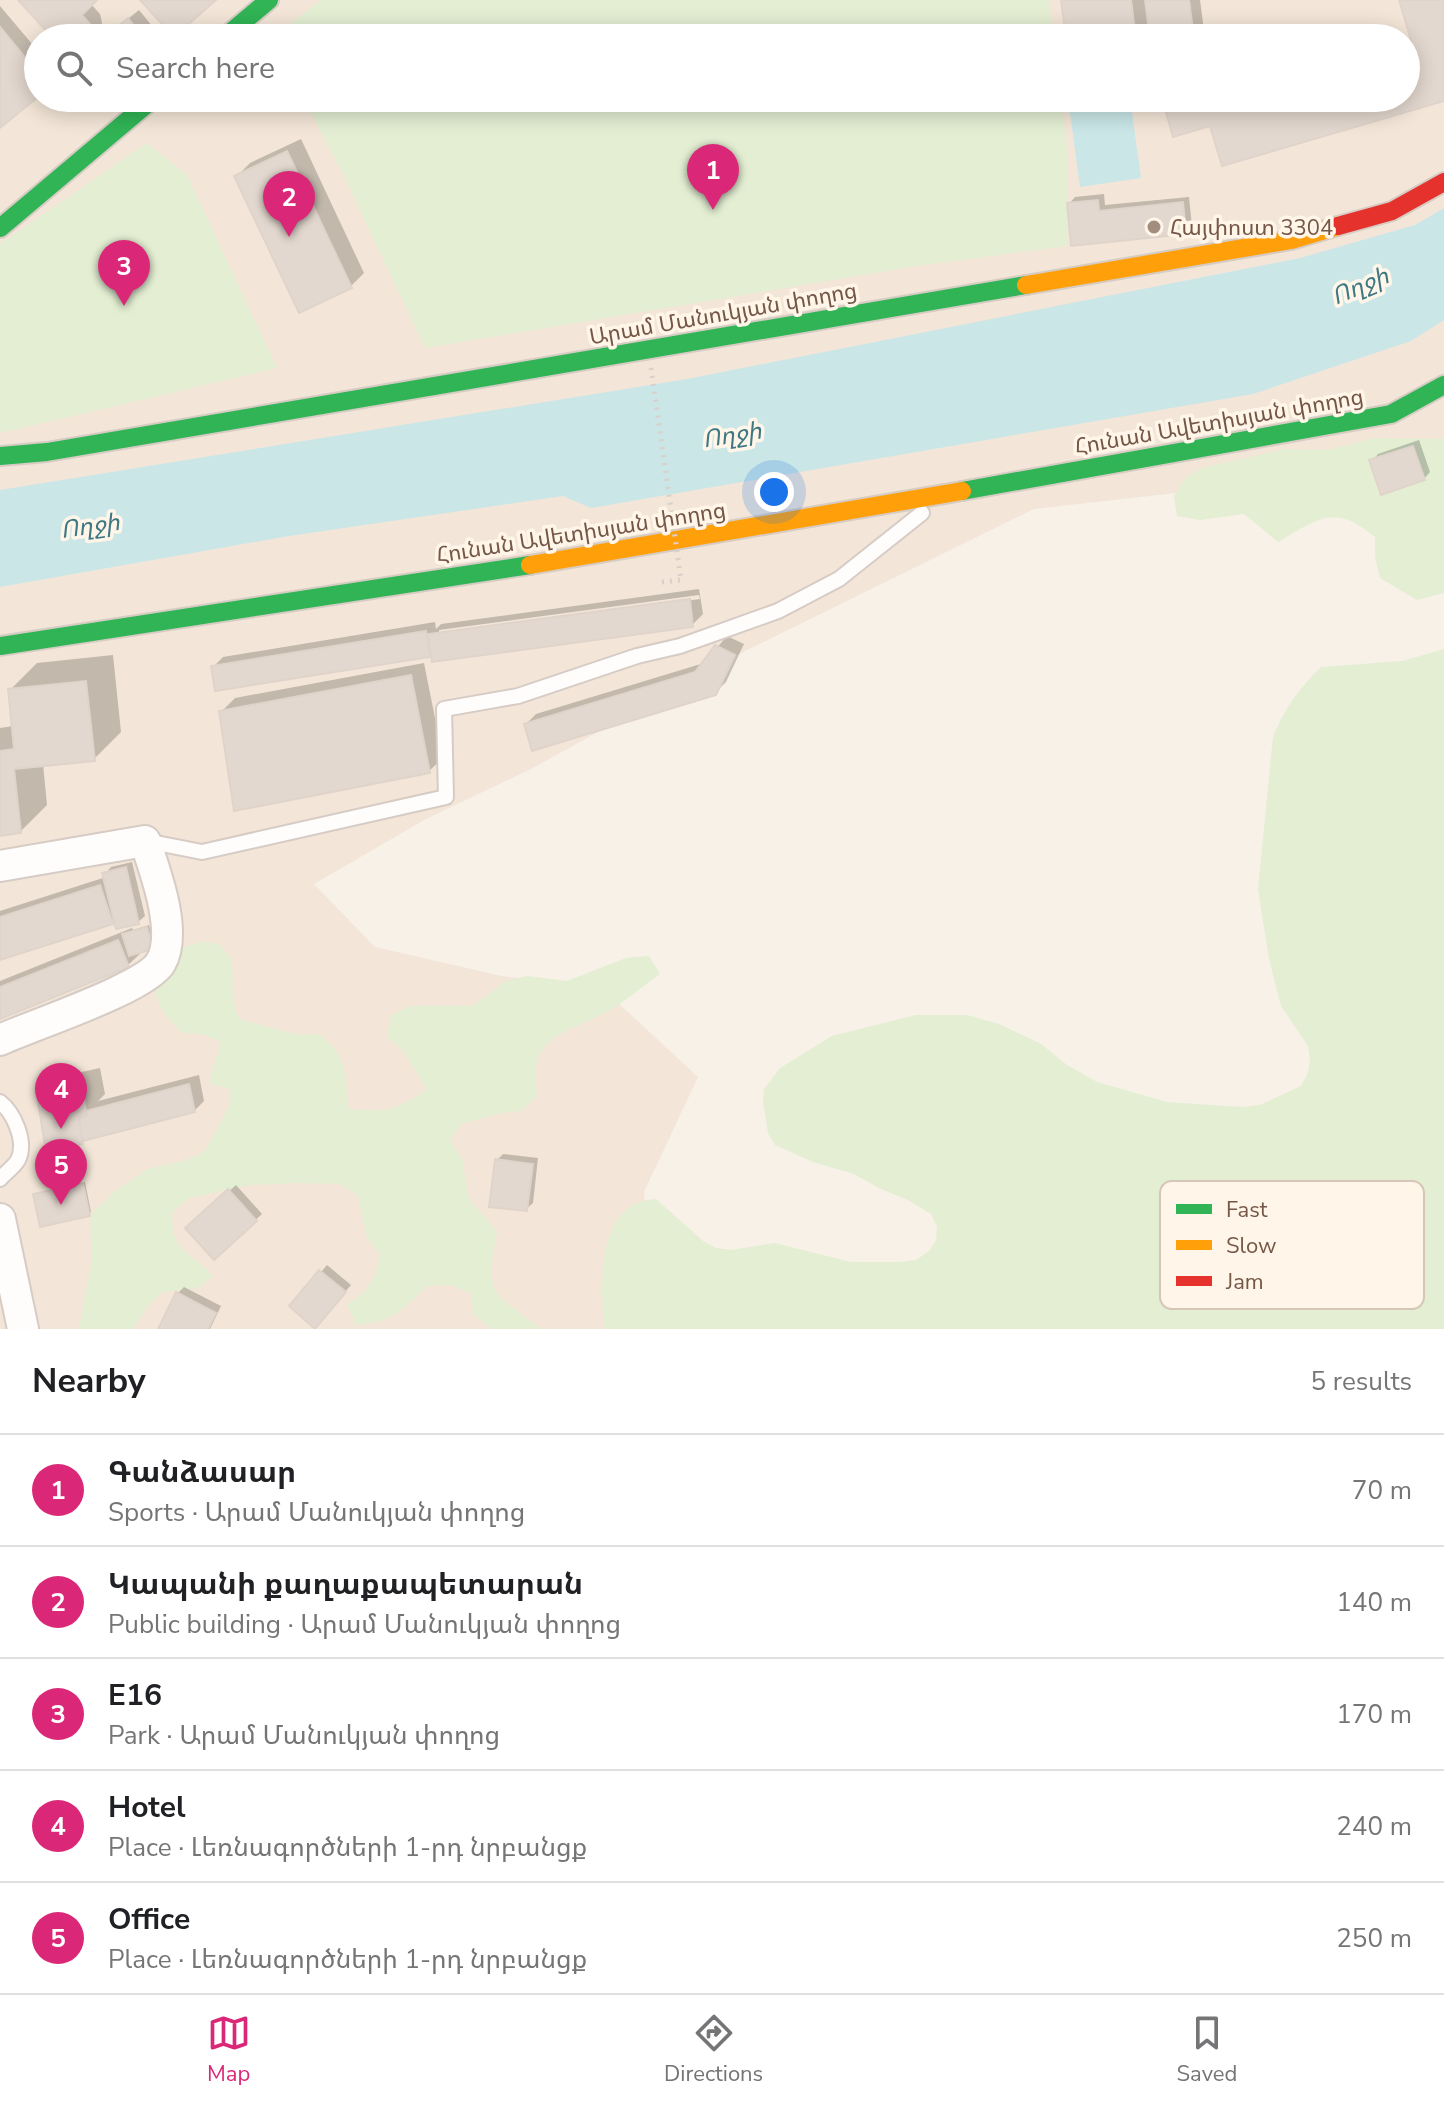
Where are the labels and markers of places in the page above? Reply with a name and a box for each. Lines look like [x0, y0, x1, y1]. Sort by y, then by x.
pin: 1 [687, 144, 739, 210]
pin: 2 [263, 171, 315, 237]
place label: Հայփոստ 3304 [1170, 213, 1333, 243]
marker: Հայփոստ 3304 [1145, 218, 1163, 236]
pin: 3 [98, 240, 150, 306]
pin: 4 [35, 1063, 87, 1129]
pin: 5 [35, 1139, 87, 1205]

